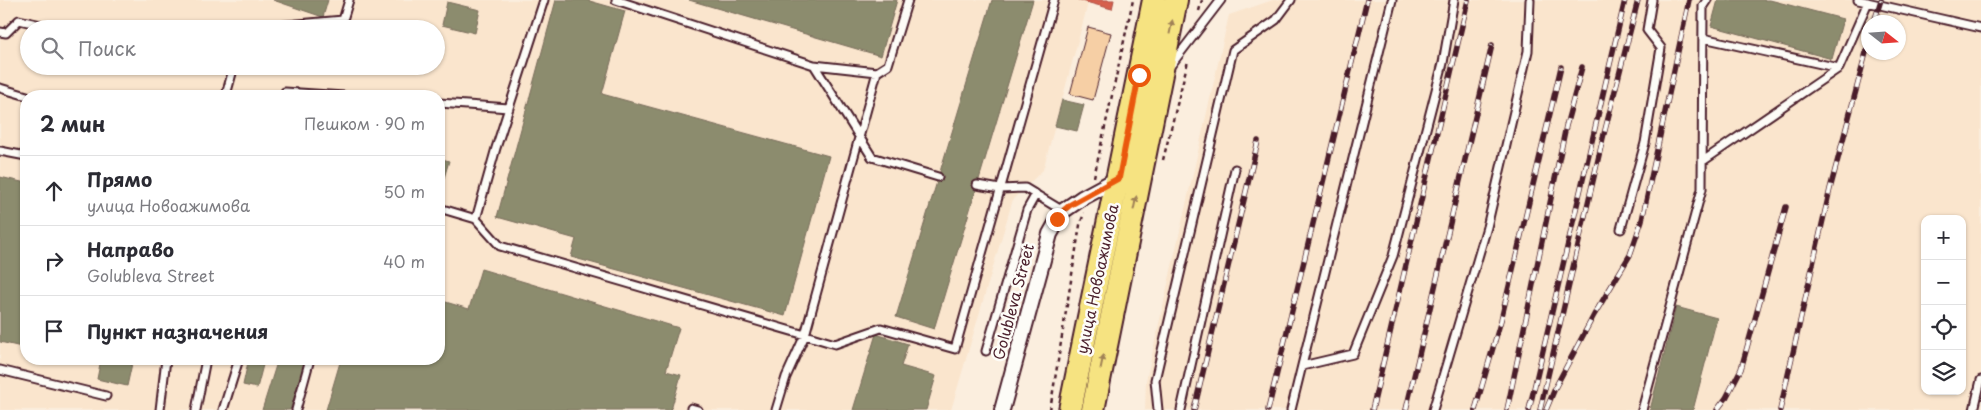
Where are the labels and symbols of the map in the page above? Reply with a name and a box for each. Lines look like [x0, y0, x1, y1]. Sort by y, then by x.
north arrow [1861, 15, 1906, 60]
one-way arrow [1167, 19, 1175, 34]
route start [1128, 64, 1151, 87]
one-way arrow [1131, 195, 1139, 211]
street label: улица Новоажимова [1069, 201, 1124, 356]
route end [1046, 208, 1069, 231]
street label: Golubleva Street [986, 241, 1039, 362]
one-way arrow [1099, 354, 1107, 370]

